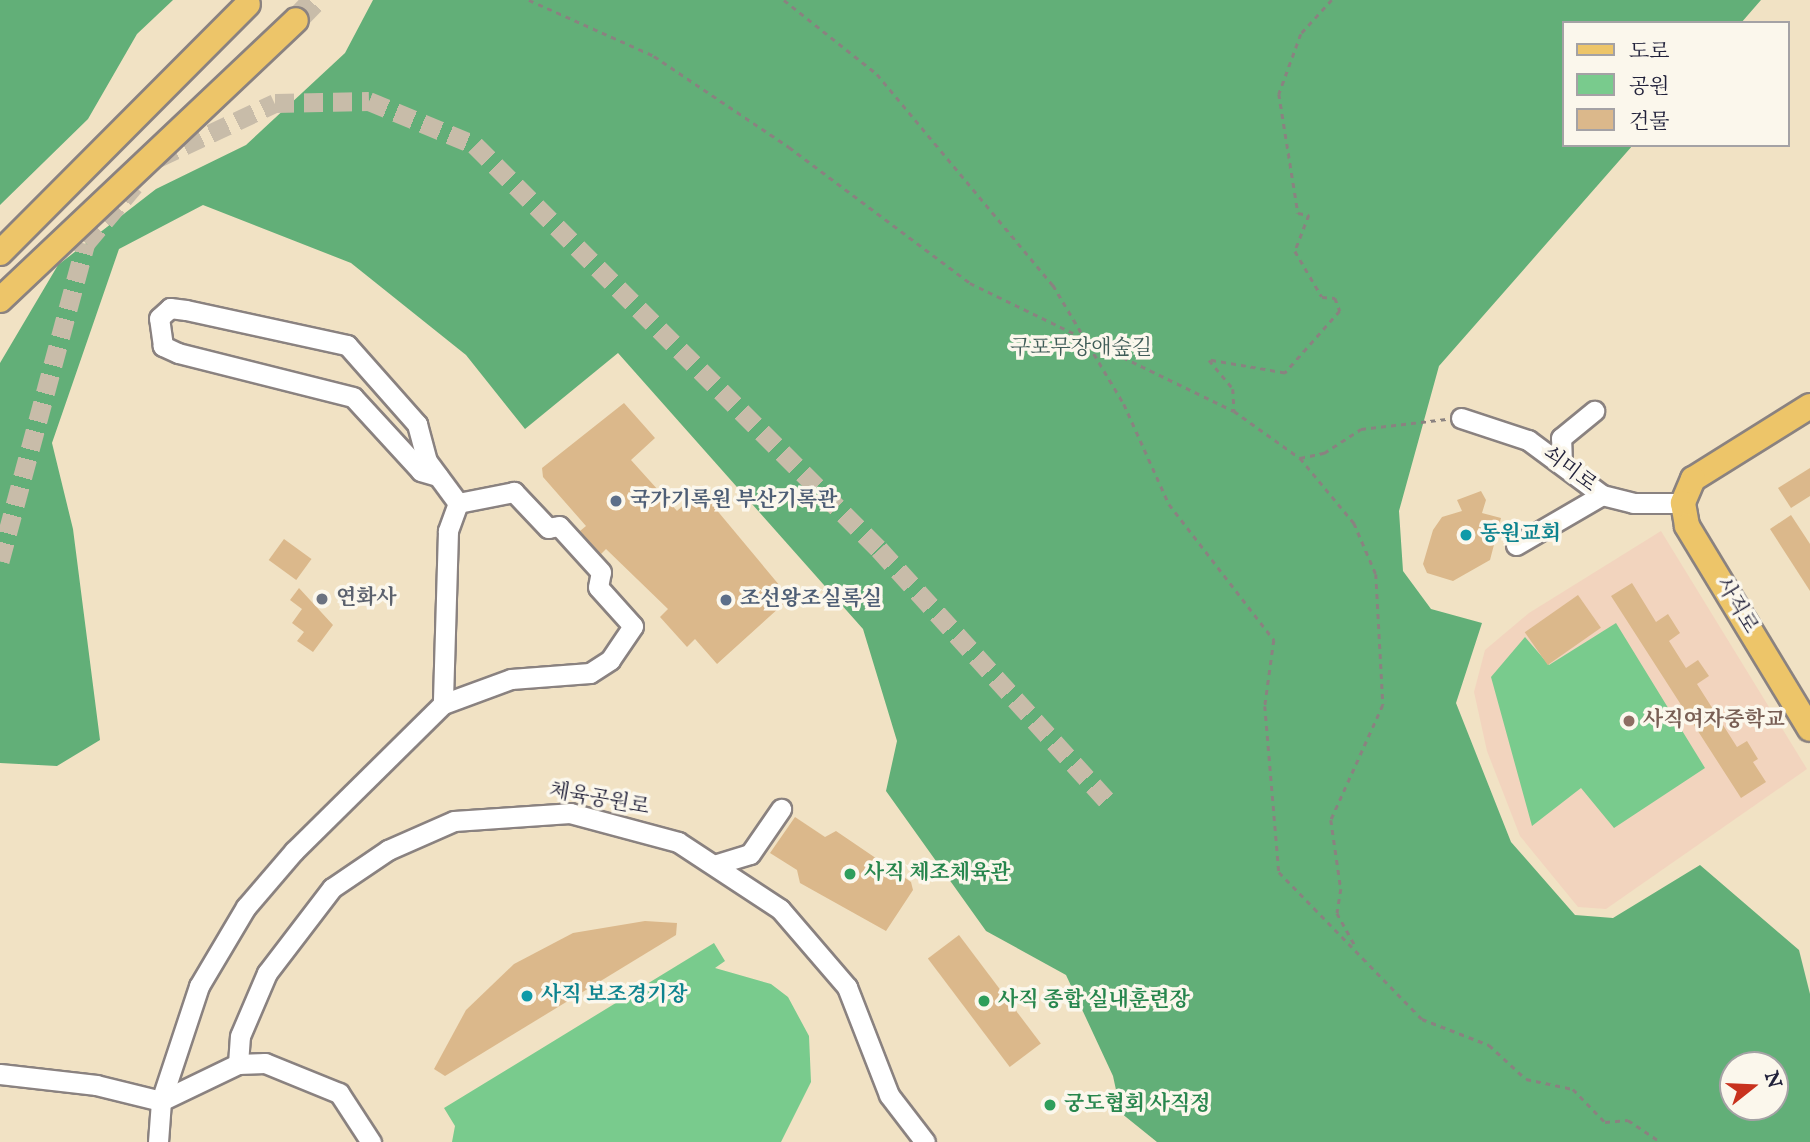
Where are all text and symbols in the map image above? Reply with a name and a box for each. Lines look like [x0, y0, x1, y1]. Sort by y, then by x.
legend [1562, 21, 1789, 147]
text: 도로 [1629, 39, 1670, 66]
text: 공원 [1629, 74, 1670, 101]
text: 건물 [1629, 109, 1670, 136]
park label: 구포무장애숲길 [1010, 336, 1152, 362]
street label: 쇠미로 [1537, 442, 1601, 498]
place label: 국가기록원 부산기록관 [630, 488, 837, 514]
marker: 국가기록원 부산기록관 [608, 493, 624, 509]
place label: 동원교회 [1480, 522, 1561, 548]
marker: 동원교회 [1458, 527, 1474, 543]
street label: 사직로 [1710, 573, 1762, 639]
place label: 연화사 [336, 586, 397, 612]
place label: 조선왕조실록실 [740, 587, 882, 613]
marker: 연화사 [314, 591, 330, 607]
marker: 조선왕조실록실 [718, 592, 734, 608]
place label: 사직여자중학교 [1643, 708, 1785, 734]
marker: 사직여자중학교 [1621, 713, 1637, 729]
street label: 체육공원로 [547, 779, 651, 821]
place label: 사직 체조체육관 [864, 861, 1011, 887]
marker: 사직 체조체육관 [842, 866, 858, 882]
place label: 사직 보조경기장 [541, 983, 688, 1009]
marker: 사직 보조경기장 [519, 988, 535, 1004]
place label: 사직 종합 실내훈련장 [998, 988, 1190, 1014]
marker: 사직 종합 실내훈련장 [976, 993, 992, 1009]
north arrow [1719, 1051, 1789, 1121]
text: N [1758, 1069, 1786, 1092]
place label: 궁도협회 사직정 [1064, 1092, 1211, 1118]
marker: 궁도협회 사직정 [1042, 1097, 1058, 1113]

